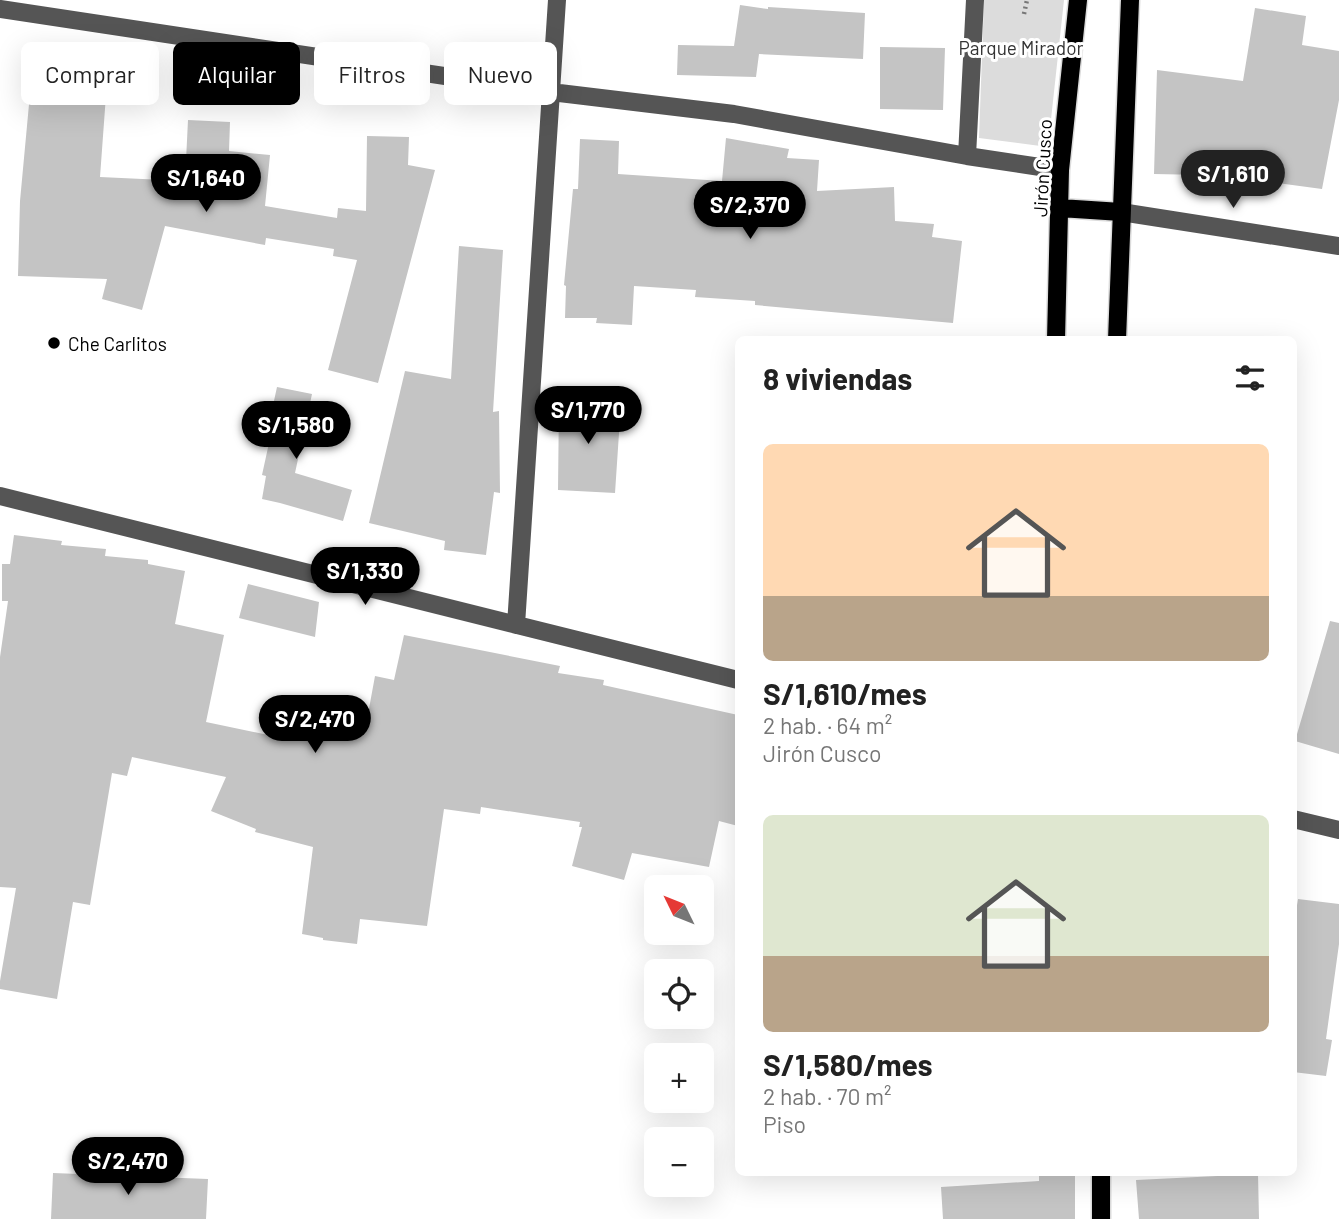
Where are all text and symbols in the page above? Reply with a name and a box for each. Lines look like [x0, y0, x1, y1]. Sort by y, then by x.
park label: Parque Mirador [959, 36, 1084, 59]
chip: Comprar [21, 42, 159, 105]
chip: Alquilar [173, 42, 300, 105]
chip: Filtros [314, 42, 430, 105]
chip: Nuevo [444, 42, 557, 105]
street label: Jirón Cusco [1028, 119, 1056, 217]
pin: S/1,610 [1168, 150, 1298, 210]
pin: S/1,640 [141, 154, 271, 214]
text: S/1,610 [1197, 159, 1269, 187]
text: S/1,640 [167, 163, 245, 191]
pin: S/2,370 [685, 182, 815, 241]
text: S/2,370 [710, 190, 790, 218]
place label: Che Carlitos [68, 332, 167, 355]
marker: Che Carlitos [46, 335, 62, 351]
icon: filters [1231, 359, 1269, 397]
text: 8 viviendas [763, 360, 912, 396]
pin: S/1,770 [523, 386, 653, 446]
text: S/1,770 [551, 395, 625, 423]
pin: S/1,580 [231, 402, 361, 461]
text: S/1,580 [258, 410, 334, 438]
icon: home [953, 490, 1079, 616]
pin: S/1,330 [300, 548, 430, 607]
text: S/1,330 [327, 556, 403, 584]
text: S/1,610/mes [763, 675, 927, 711]
pin: S/2,470 [250, 696, 380, 755]
text: S/2,470 [275, 704, 355, 732]
text: 2 hab. · 64 m² [763, 711, 892, 739]
text: Jirón Cusco [763, 739, 882, 767]
icon: home [953, 861, 1079, 987]
north arrow [644, 875, 714, 945]
map controls [644, 875, 714, 1197]
button: locate [644, 959, 714, 1029]
button: + [644, 1043, 714, 1113]
text: S/1,580/mes [763, 1046, 933, 1082]
text: 2 hab. · 70 m² [763, 1082, 892, 1110]
text: Piso [763, 1110, 806, 1138]
button: − [644, 1127, 714, 1197]
pin: S/2,470 [63, 1138, 193, 1197]
text: S/2,470 [88, 1146, 168, 1174]

